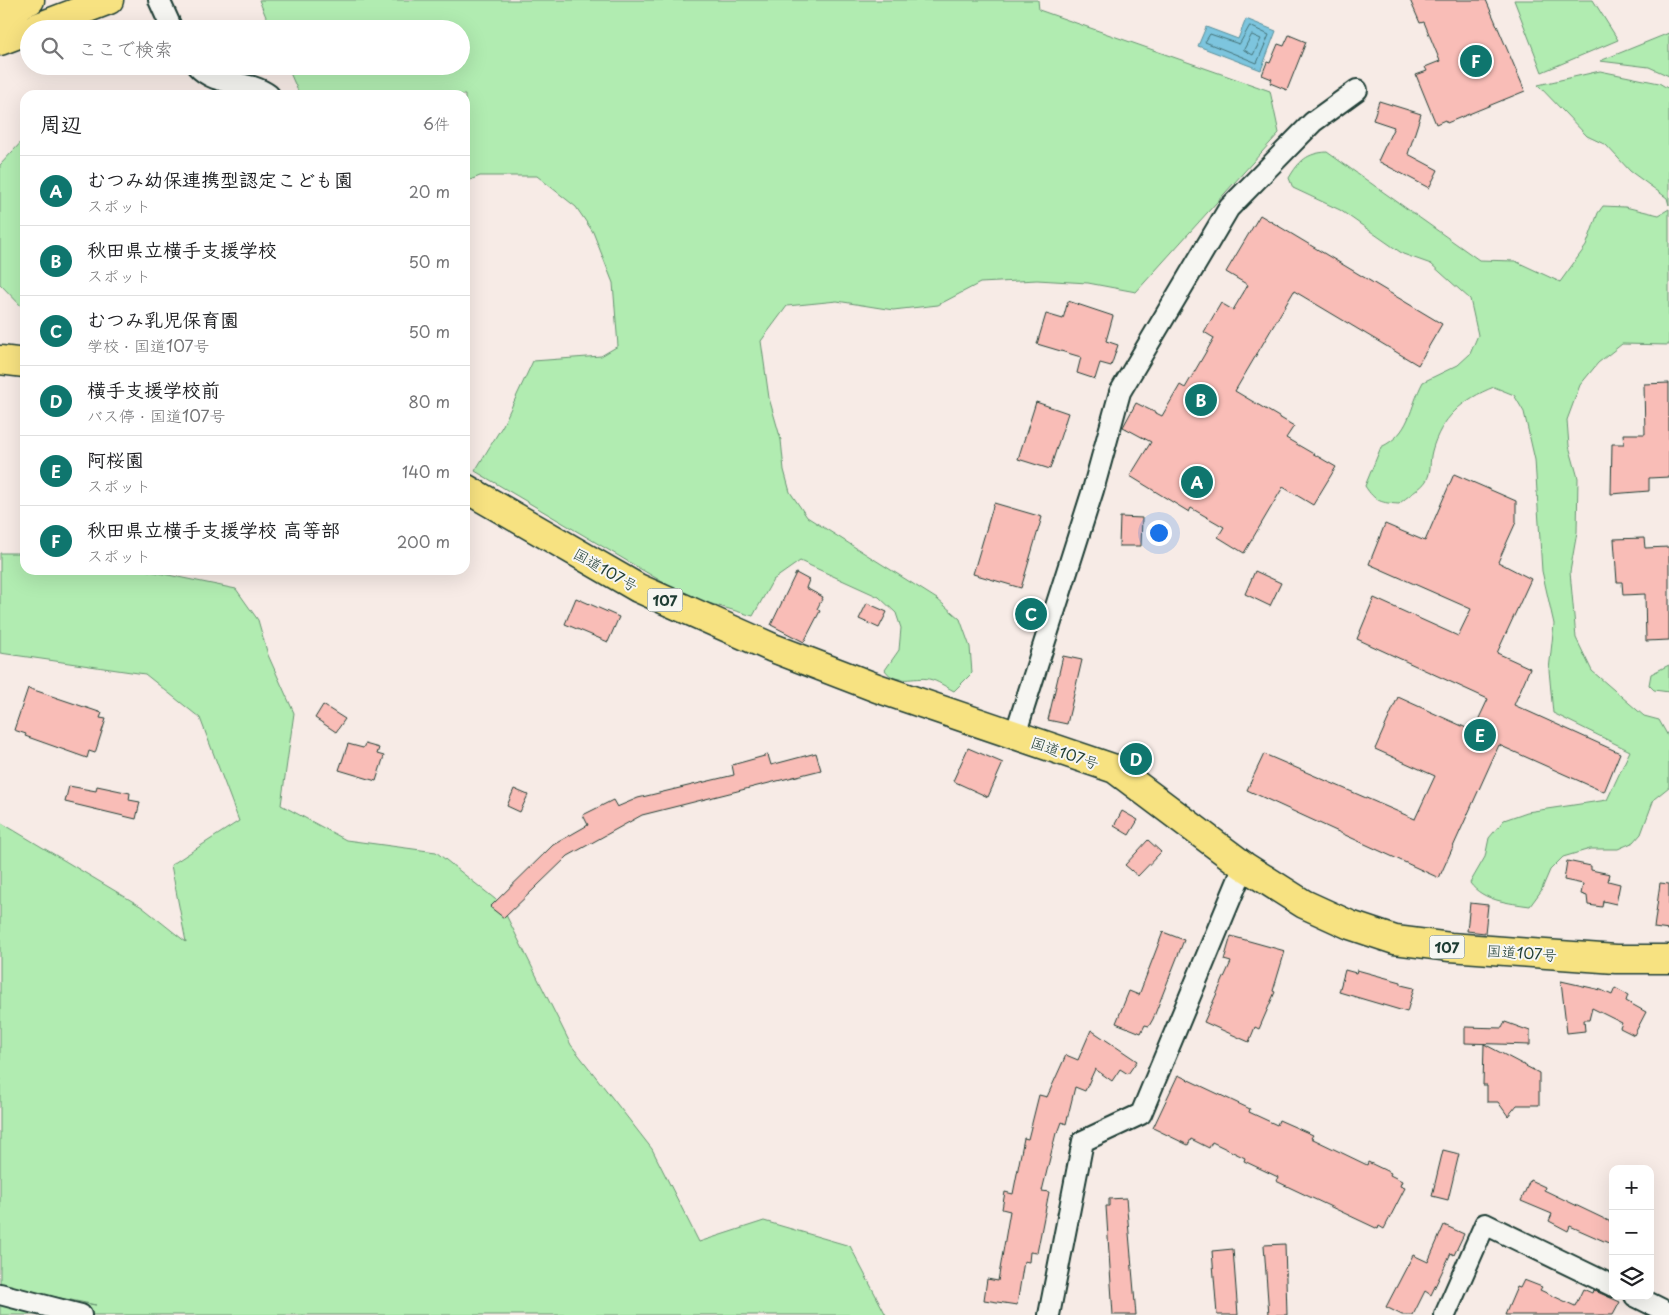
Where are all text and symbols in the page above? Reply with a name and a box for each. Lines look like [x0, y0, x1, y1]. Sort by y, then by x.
search box [20, 20, 470, 75]
icon: search [38, 34, 66, 62]
text: ここで検索 [78, 34, 173, 62]
pin: F [1460, 42, 1492, 80]
text: 周辺 [40, 107, 82, 139]
text: 6件 [423, 111, 450, 135]
text: むつみ幼保連携型認定こども園 [87, 165, 353, 193]
text: A [50, 179, 62, 203]
text: 20 m [409, 179, 450, 203]
text: スポット [87, 193, 151, 217]
text: 秋田県立横手支援学校 [87, 235, 277, 263]
text: B [51, 249, 61, 273]
text: 50 m [409, 249, 450, 273]
text: スポット [87, 263, 151, 287]
text: むつみ乳児保育園 [87, 305, 239, 333]
text: C [50, 319, 62, 343]
text: 50 m [409, 319, 450, 343]
text: 学校 · 国道107号 [87, 333, 209, 357]
text: 横手支援学校前 [87, 375, 220, 403]
pin: B [1185, 381, 1217, 419]
text: D [50, 389, 62, 413]
text: 80 m [408, 389, 450, 413]
text: バス停 · 国道107号 [87, 403, 225, 427]
text: 阿桜園 [87, 445, 144, 473]
text: E [51, 459, 61, 483]
text: 140 m [402, 459, 450, 483]
pin: A [1181, 463, 1213, 501]
text: スポット [87, 473, 151, 497]
text: 秋田県立横手支援学校 高等部 [87, 515, 340, 543]
your location [1146, 520, 1172, 546]
text: F [51, 529, 61, 553]
text: 200 m [397, 529, 450, 553]
street label: 国道107号 [570, 541, 642, 597]
text: スポット [87, 543, 151, 567]
road number: 107 [648, 588, 682, 612]
pin: C [1015, 595, 1047, 633]
pin: E [1464, 716, 1496, 754]
street label: 国道107号 [1028, 730, 1102, 774]
pin: D [1120, 740, 1152, 778]
road number: 107 [1430, 936, 1464, 959]
street label: 国道107号 [1486, 938, 1558, 966]
map controls [1609, 1165, 1654, 1300]
button: + [1609, 1165, 1654, 1210]
button: − [1609, 1210, 1654, 1255]
button: layers [1609, 1255, 1654, 1300]

